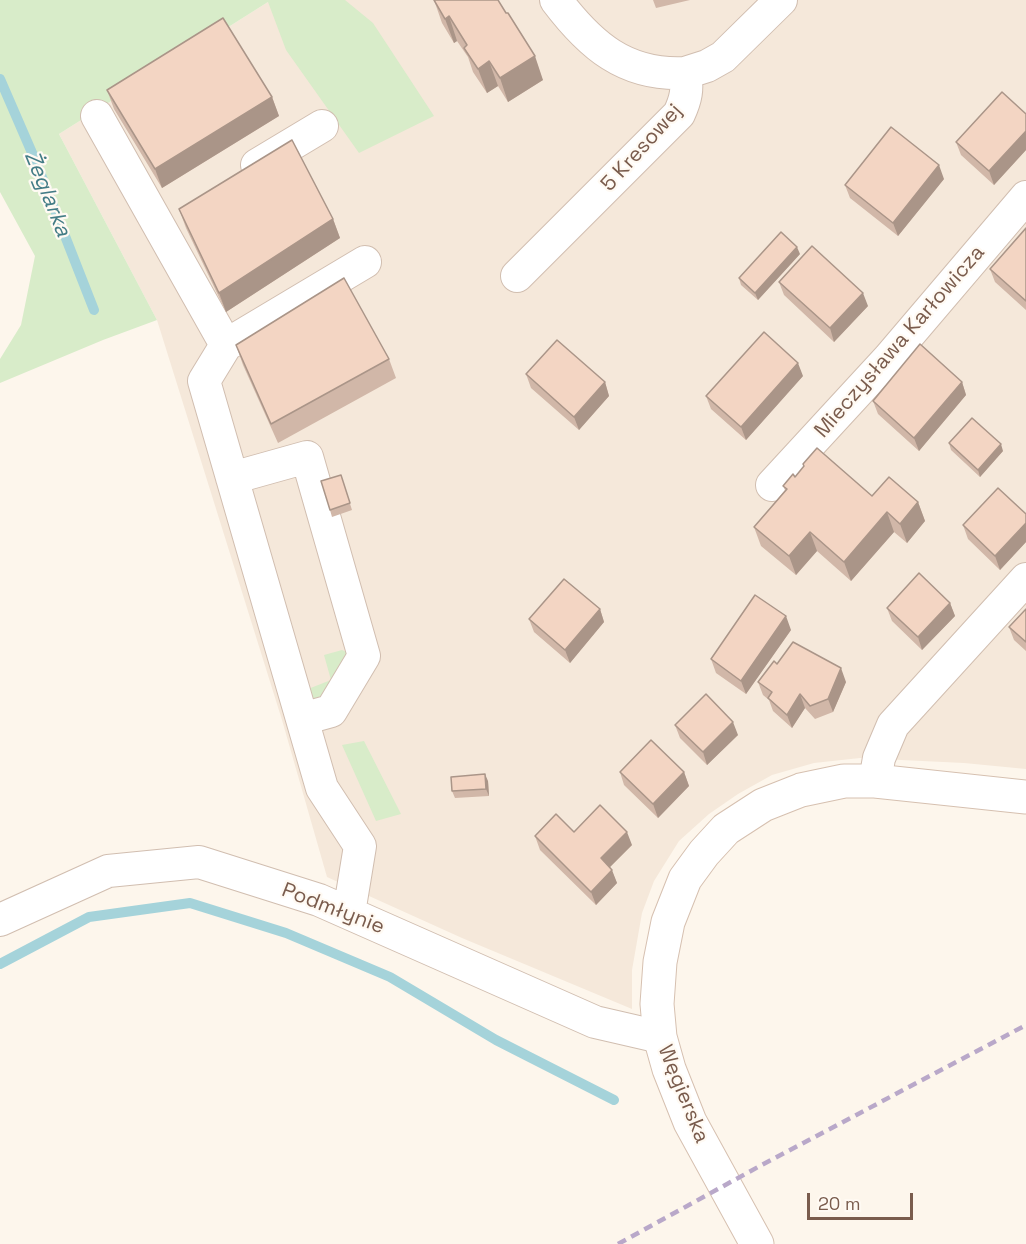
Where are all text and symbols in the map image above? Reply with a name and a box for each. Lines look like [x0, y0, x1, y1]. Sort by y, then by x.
street label: 5 Kresowej [596, 99, 688, 197]
water label: Żeglarka [18, 147, 76, 241]
street label: Mieczysława Karłowicza [810, 241, 990, 443]
street label: Podmłynie [278, 878, 388, 940]
street label: Węgierska [652, 1041, 714, 1147]
scale bar [810, 1181, 916, 1219]
text: 20 m [818, 1192, 861, 1215]

